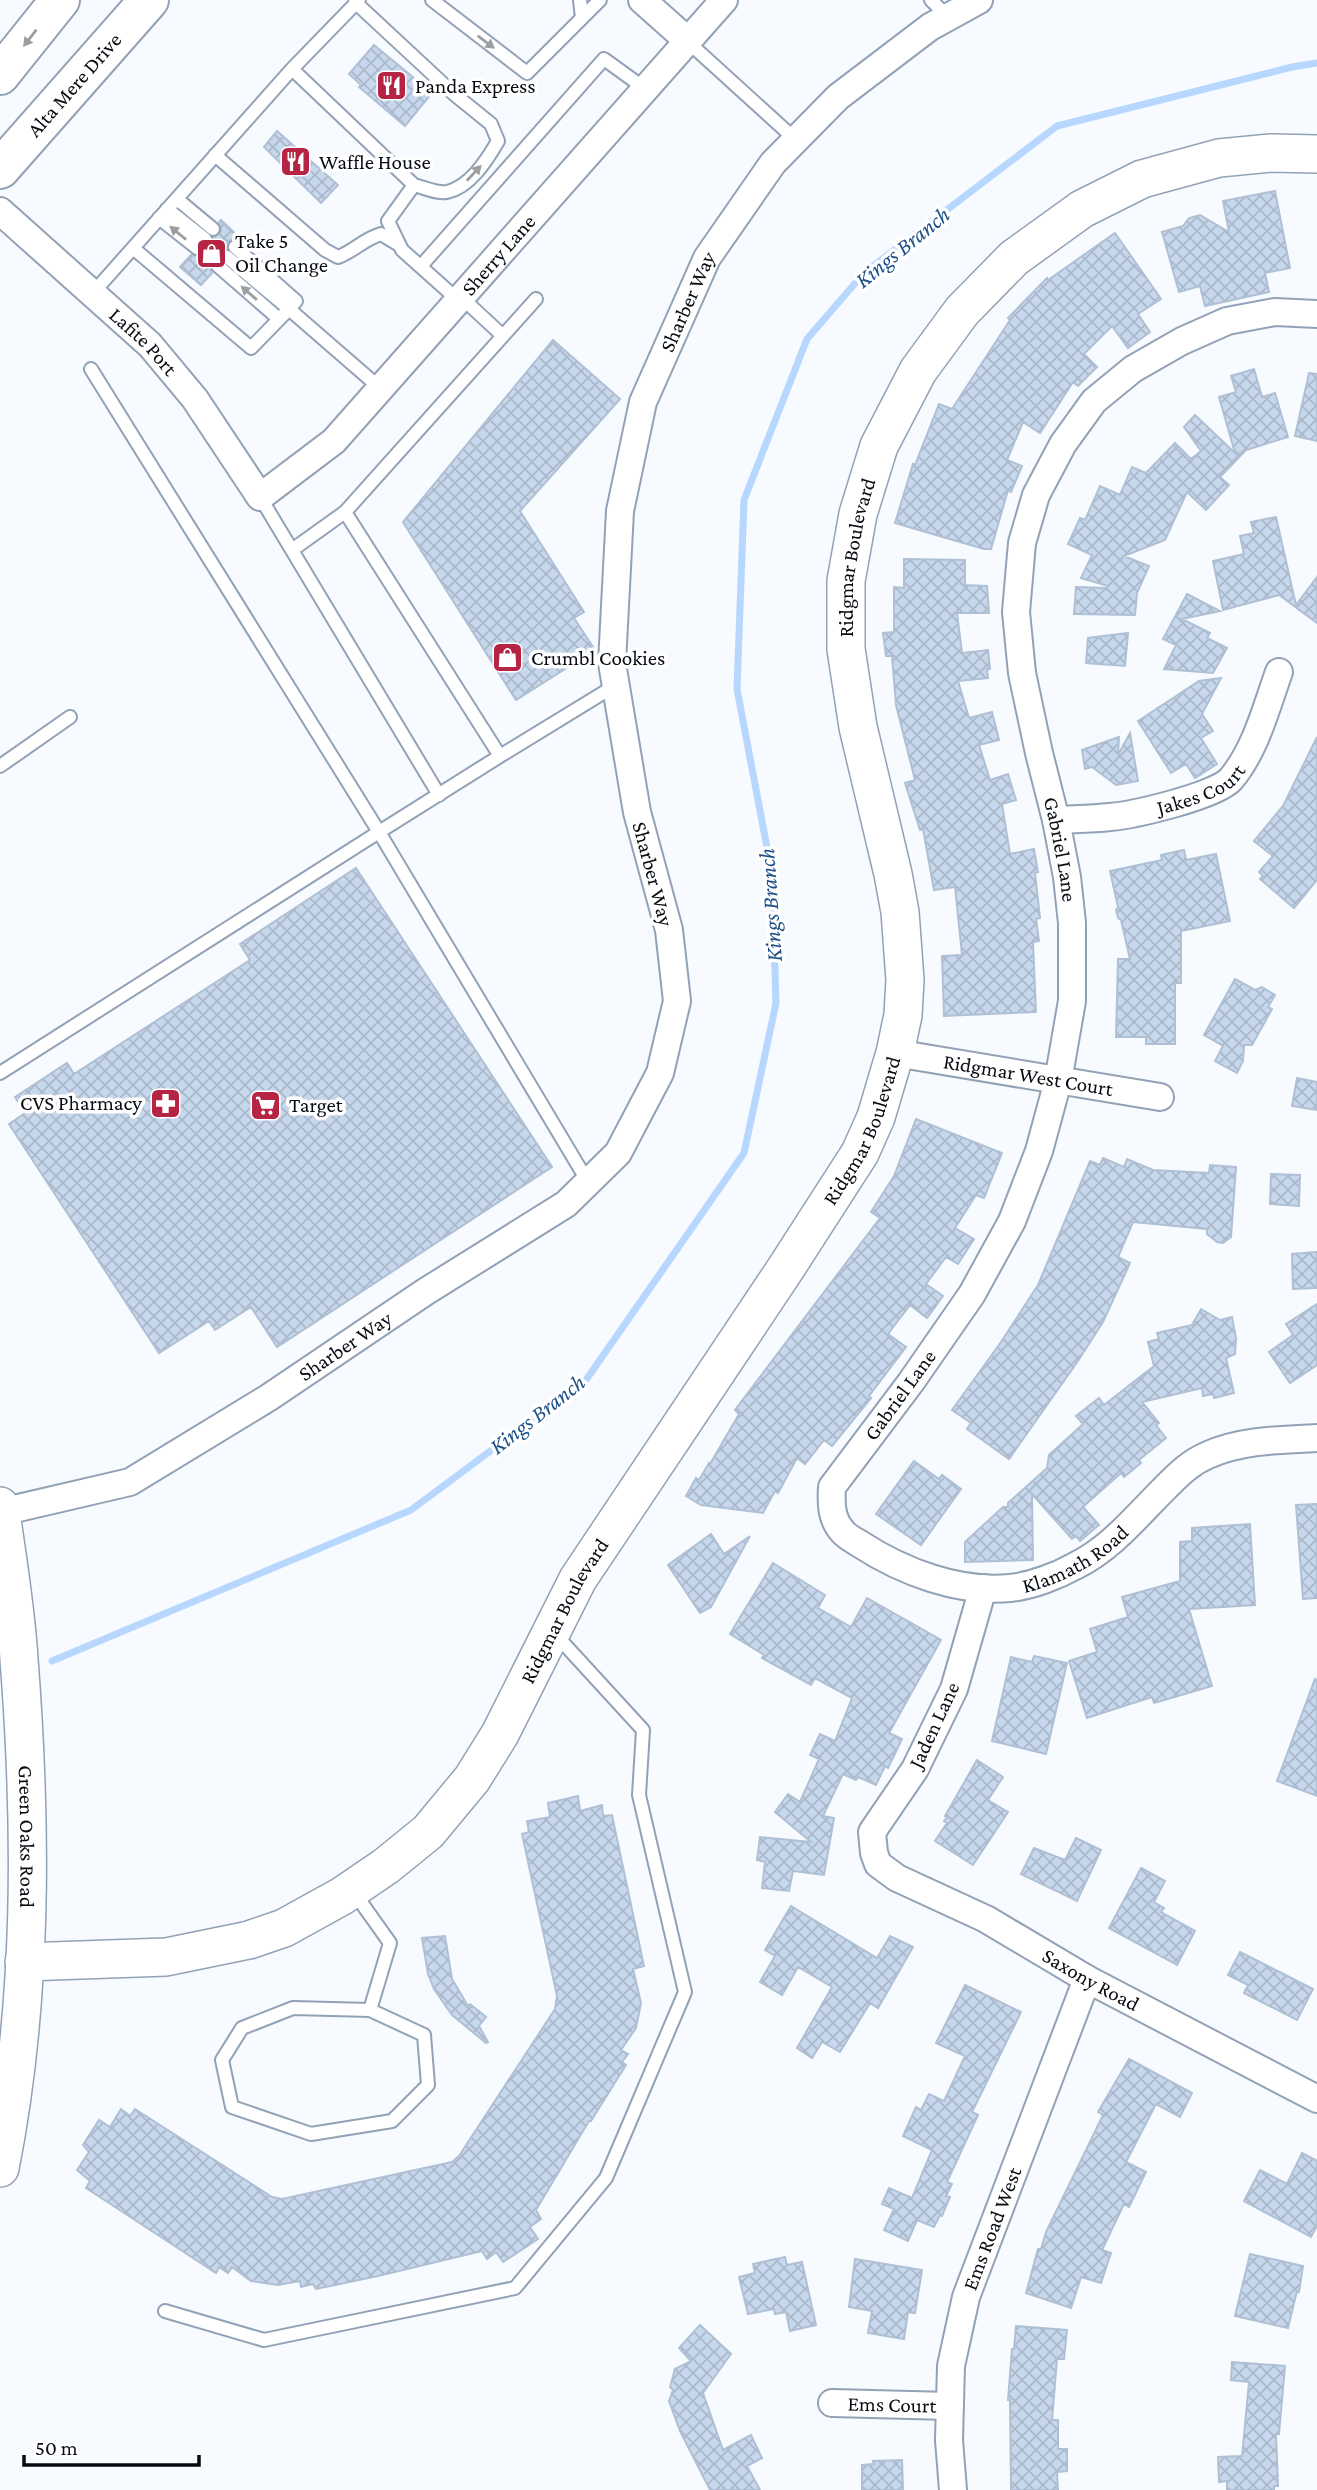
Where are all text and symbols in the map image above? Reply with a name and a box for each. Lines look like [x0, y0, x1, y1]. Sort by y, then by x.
street label: Alta Mere Drive [22, 28, 126, 142]
one-way arrow [22, 28, 37, 46]
one-way arrow [477, 34, 495, 49]
restaurant icon: Panda Express [375, 69, 409, 103]
place label: Panda Express [415, 74, 536, 98]
restaurant icon: Waffle House [279, 145, 313, 179]
place label: Waffle House [319, 150, 431, 174]
one-way arrow [466, 164, 482, 182]
water label: Kings Branch [850, 201, 954, 293]
street label: Sherry Lane [456, 210, 540, 300]
one-way arrow [169, 226, 187, 241]
place label: Take 5 Oil Change [235, 229, 328, 277]
shop icon: Take 5 Oil Change [195, 236, 229, 270]
street label: Sharber Way [655, 246, 720, 356]
one-way arrow [240, 286, 257, 301]
street label: Lafite Port [104, 303, 183, 381]
street label: Ridgmar Boulevard [834, 475, 880, 637]
shop icon: Crumbl Cookies [491, 641, 525, 675]
place label: Crumbl Cookies [531, 646, 665, 670]
street label: Jakes Court [1152, 759, 1251, 820]
street label: Gabriel Lane [1039, 794, 1082, 903]
street label: Sharber Way [628, 819, 679, 929]
water label: Kings Branch [753, 847, 787, 963]
street label: Ridgmar West Court [942, 1049, 1116, 1101]
street label: Ridgmar Boulevard [818, 1053, 905, 1209]
pharmacy icon: CVS Pharmacy [148, 1086, 182, 1120]
supermarket icon: Target [249, 1088, 283, 1122]
place label: CVS Pharmacy [20, 1091, 142, 1115]
place label: Target [289, 1093, 344, 1117]
street label: Sharber Way [294, 1306, 397, 1386]
street label: Gabriel Lane [859, 1345, 941, 1445]
water label: Kings Branch [484, 1369, 590, 1459]
street label: Klamath Road [1020, 1520, 1133, 1598]
street label: Ridgmar Boulevard [515, 1534, 614, 1688]
street label: Jaden Lane [903, 1678, 964, 1774]
street label: Green Oaks Road [13, 1765, 39, 1908]
street label: Saxony Road [1038, 1943, 1143, 2016]
street label: Ems Road West [958, 2163, 1027, 2294]
street label: Ems Court [847, 2391, 938, 2418]
scale bar [24, 2424, 200, 2468]
text: 50 m [35, 2436, 78, 2460]

